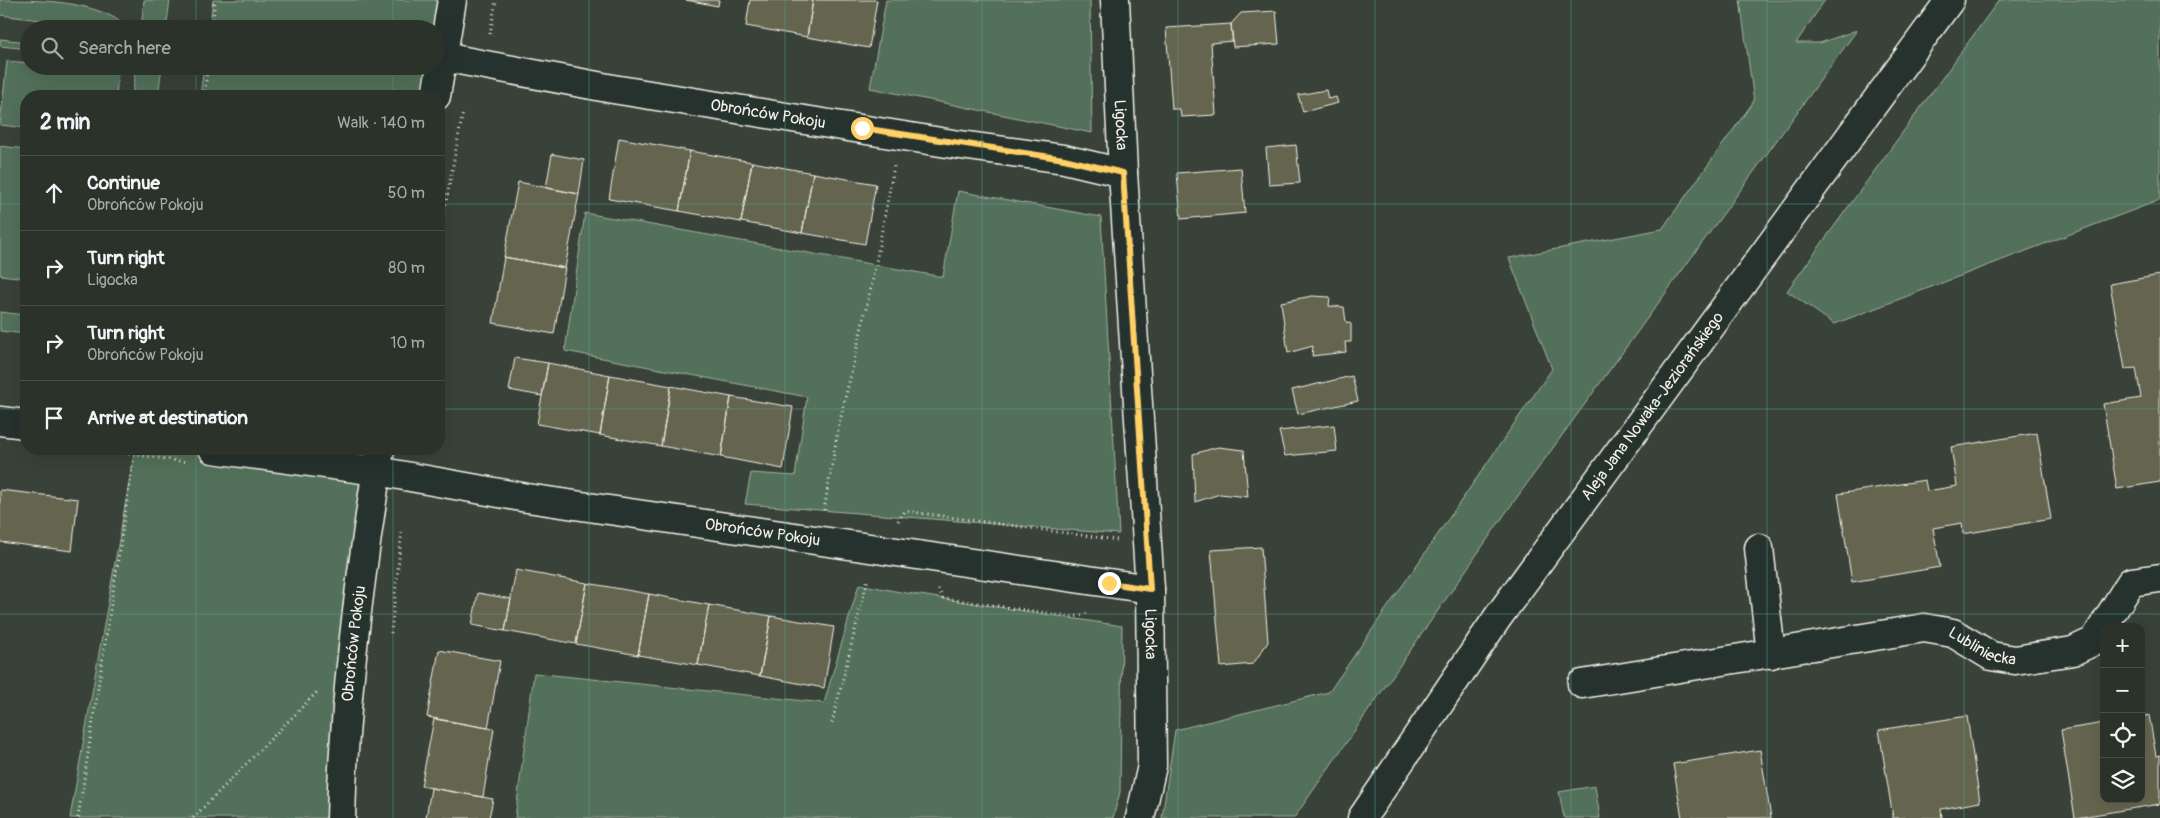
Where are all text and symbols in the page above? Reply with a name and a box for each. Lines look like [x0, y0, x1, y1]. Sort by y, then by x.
search box [20, 20, 445, 75]
icon: search [38, 34, 66, 62]
text: Search here [78, 36, 171, 60]
street label: Obrońców Pokoju [709, 95, 827, 133]
street label: Ligocka [1110, 99, 1132, 151]
text: 2 min [40, 109, 90, 136]
text: Walk · 140 m [337, 113, 425, 133]
route start [851, 117, 874, 140]
text: Continue [87, 171, 160, 195]
icon: ahead [40, 179, 68, 207]
text: 50 m [388, 183, 425, 203]
text: Obrońców Pokoju [87, 195, 203, 215]
text: Turn right [87, 246, 165, 270]
icon: right [40, 254, 68, 282]
text: 80 m [388, 258, 425, 278]
text: Ligocka [87, 270, 138, 290]
street label: Aleja Jana Nowaka-Jeziorańskiego [1577, 308, 1728, 504]
text: Turn right [87, 321, 165, 345]
icon: right [40, 329, 68, 357]
text: 10 m [390, 333, 425, 353]
text: Obrońców Pokoju [87, 345, 203, 365]
icon: arrive [40, 404, 68, 432]
text: Arrive at destination [87, 406, 248, 430]
street label: Obrońców Pokoju [703, 514, 822, 551]
route end [1098, 572, 1121, 595]
street label: Obrońców Pokoju [338, 584, 370, 702]
street label: Ligocka [1140, 608, 1161, 659]
street label: Lubliniecka [1945, 622, 2018, 670]
map controls [2100, 623, 2145, 803]
button: + [2100, 623, 2145, 668]
button: − [2100, 668, 2145, 713]
button: locate [2100, 713, 2145, 758]
button: layers [2100, 758, 2145, 803]

